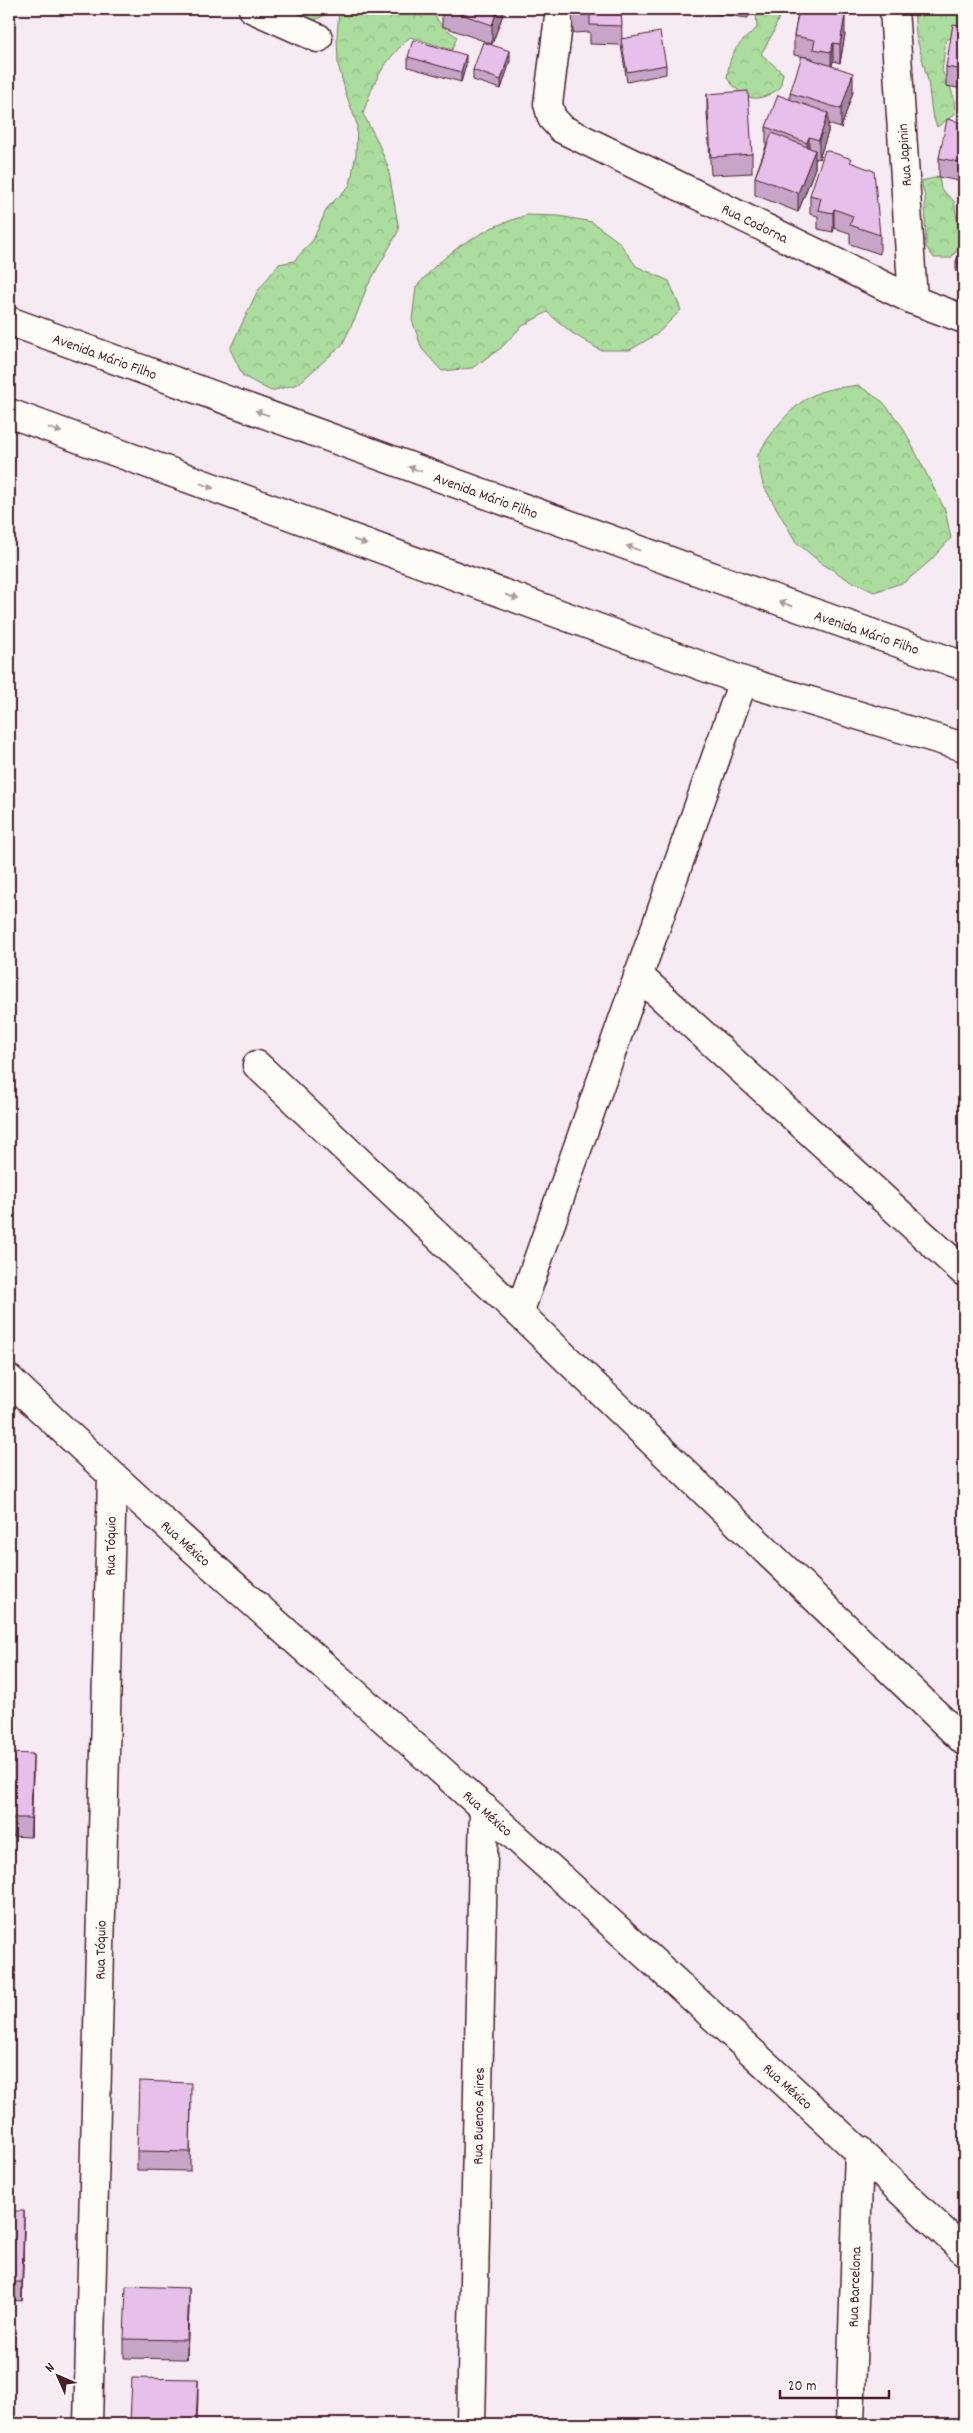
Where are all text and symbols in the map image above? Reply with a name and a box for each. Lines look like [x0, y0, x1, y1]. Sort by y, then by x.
street label: Rua Japinin [893, 123, 919, 187]
street label: Rua Codorna [717, 199, 792, 251]
street label: Avenida Mário Filho [49, 329, 160, 387]
one-way arrow [254, 409, 269, 417]
one-way arrow [47, 427, 62, 434]
one-way arrow [407, 465, 422, 473]
street label: Avenida Mário Filho [430, 468, 541, 526]
one-way arrow [200, 482, 215, 490]
one-way arrow [353, 538, 368, 546]
one-way arrow [625, 544, 640, 552]
one-way arrow [505, 594, 520, 601]
one-way arrow [778, 599, 793, 607]
street label: Avenida Mário Filho [811, 606, 922, 662]
street label: Rua Tóquio [100, 1516, 124, 1576]
street label: Rua México [155, 1516, 215, 1573]
street label: Rua México [457, 1786, 517, 1843]
street label: Rua Tóquio [90, 1920, 114, 1980]
street label: Rua México [757, 2059, 817, 2116]
street label: Rua Buenos Aires [468, 2067, 492, 2165]
street label: Rua Barcelona [844, 2245, 868, 2328]
north arrow [32, 2350, 82, 2400]
text: N [41, 2359, 60, 2378]
scale bar [780, 2368, 889, 2400]
text: 20 m [788, 2376, 816, 2398]

